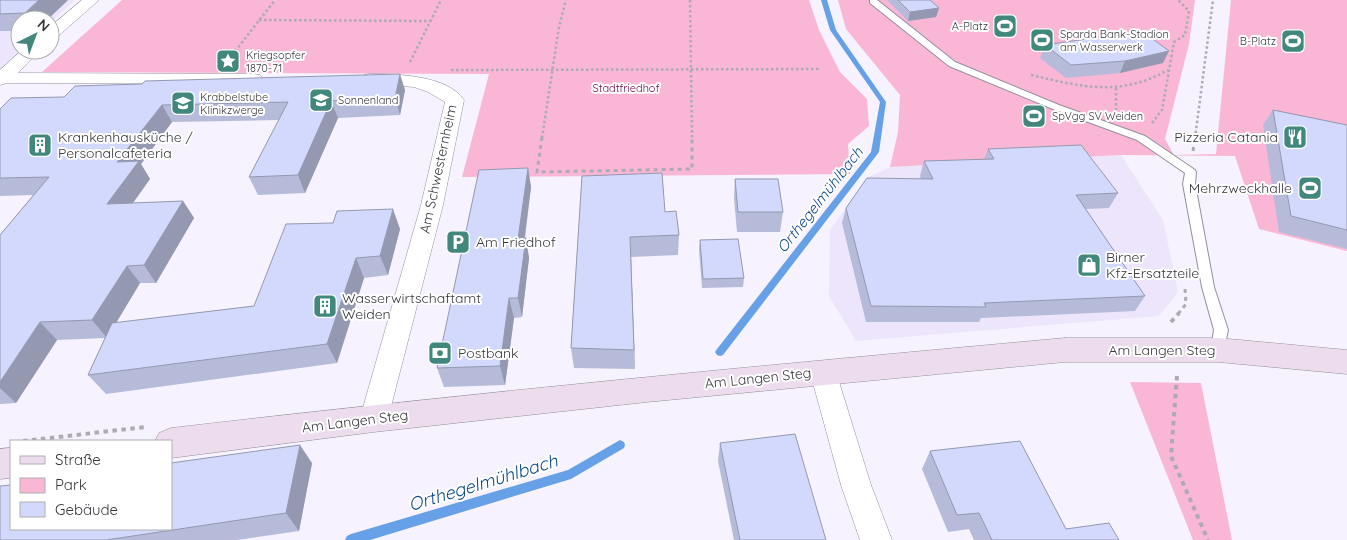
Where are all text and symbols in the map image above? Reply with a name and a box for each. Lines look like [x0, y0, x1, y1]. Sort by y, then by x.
north arrow [10, 10, 60, 60]
sports icon: A-Platz [992, 13, 1018, 39]
text: N [34, 15, 54, 35]
place label: A-Platz [952, 19, 988, 33]
sports icon: Sparda Bank-Stadion am Wasserwerk [1029, 27, 1055, 53]
place label: Sparda Bank-Stadion am Wasserwerk [1060, 27, 1169, 54]
sports icon: B-Platz [1280, 28, 1306, 54]
place label: B-Platz [1240, 34, 1276, 48]
place icon: Kriegsopfer 1870-71 [215, 48, 241, 74]
place label: Kriegsopfer 1870-71 [246, 48, 306, 75]
park label: Stadtfriedhof [593, 81, 660, 95]
school or university icon: Sonnenland [308, 87, 334, 113]
school or university icon: Krabbelstube Klinikzwerge [170, 90, 196, 116]
place label: Krabbelstube Klinikzwerge [200, 90, 268, 117]
place label: Sonnenland [338, 93, 398, 107]
street label: Am Schwesternheim [416, 103, 460, 235]
sports icon: SpVgg SV Weiden [1021, 103, 1047, 129]
place label: SpVgg SV Weiden [1052, 109, 1143, 123]
restaurant icon: Pizzeria Catania [1282, 124, 1308, 150]
place label: Krankenhausküche / Personalcafeteria [58, 128, 193, 162]
place label: Pizzeria Catania [1174, 128, 1278, 146]
building icon: Krankenhausküche / Personalcafeteria [27, 132, 53, 158]
water label: Orthegelmühlbach [772, 143, 867, 256]
sports icon: Mehrzweckhalle [1297, 175, 1323, 201]
place label: Mehrzweckhalle [1189, 179, 1292, 197]
parking icon: Am Friedhof [445, 229, 471, 255]
place label: Am Friedhof [476, 233, 556, 251]
place label: Birner Kfz-Ersatzteile [1106, 248, 1199, 282]
shop icon: Birner Kfz-Ersatzteile [1076, 252, 1102, 278]
place label: Wasserwirtschaftamt Weiden [342, 289, 481, 323]
building icon: Wasserwirtschaftamt Weiden [312, 293, 338, 319]
bank icon: Postbank [427, 340, 453, 366]
street label: Am Langen Steg [1108, 341, 1216, 359]
place label: Postbank [458, 344, 519, 362]
street label: Am Langen Steg [704, 363, 812, 393]
street label: Am Langen Steg [301, 406, 409, 436]
legend [10, 440, 172, 530]
water label: Orthegelmühlbach [406, 449, 561, 516]
text: Straße [55, 450, 101, 469]
text: Park [55, 475, 87, 494]
text: Gebäude [55, 500, 118, 519]

